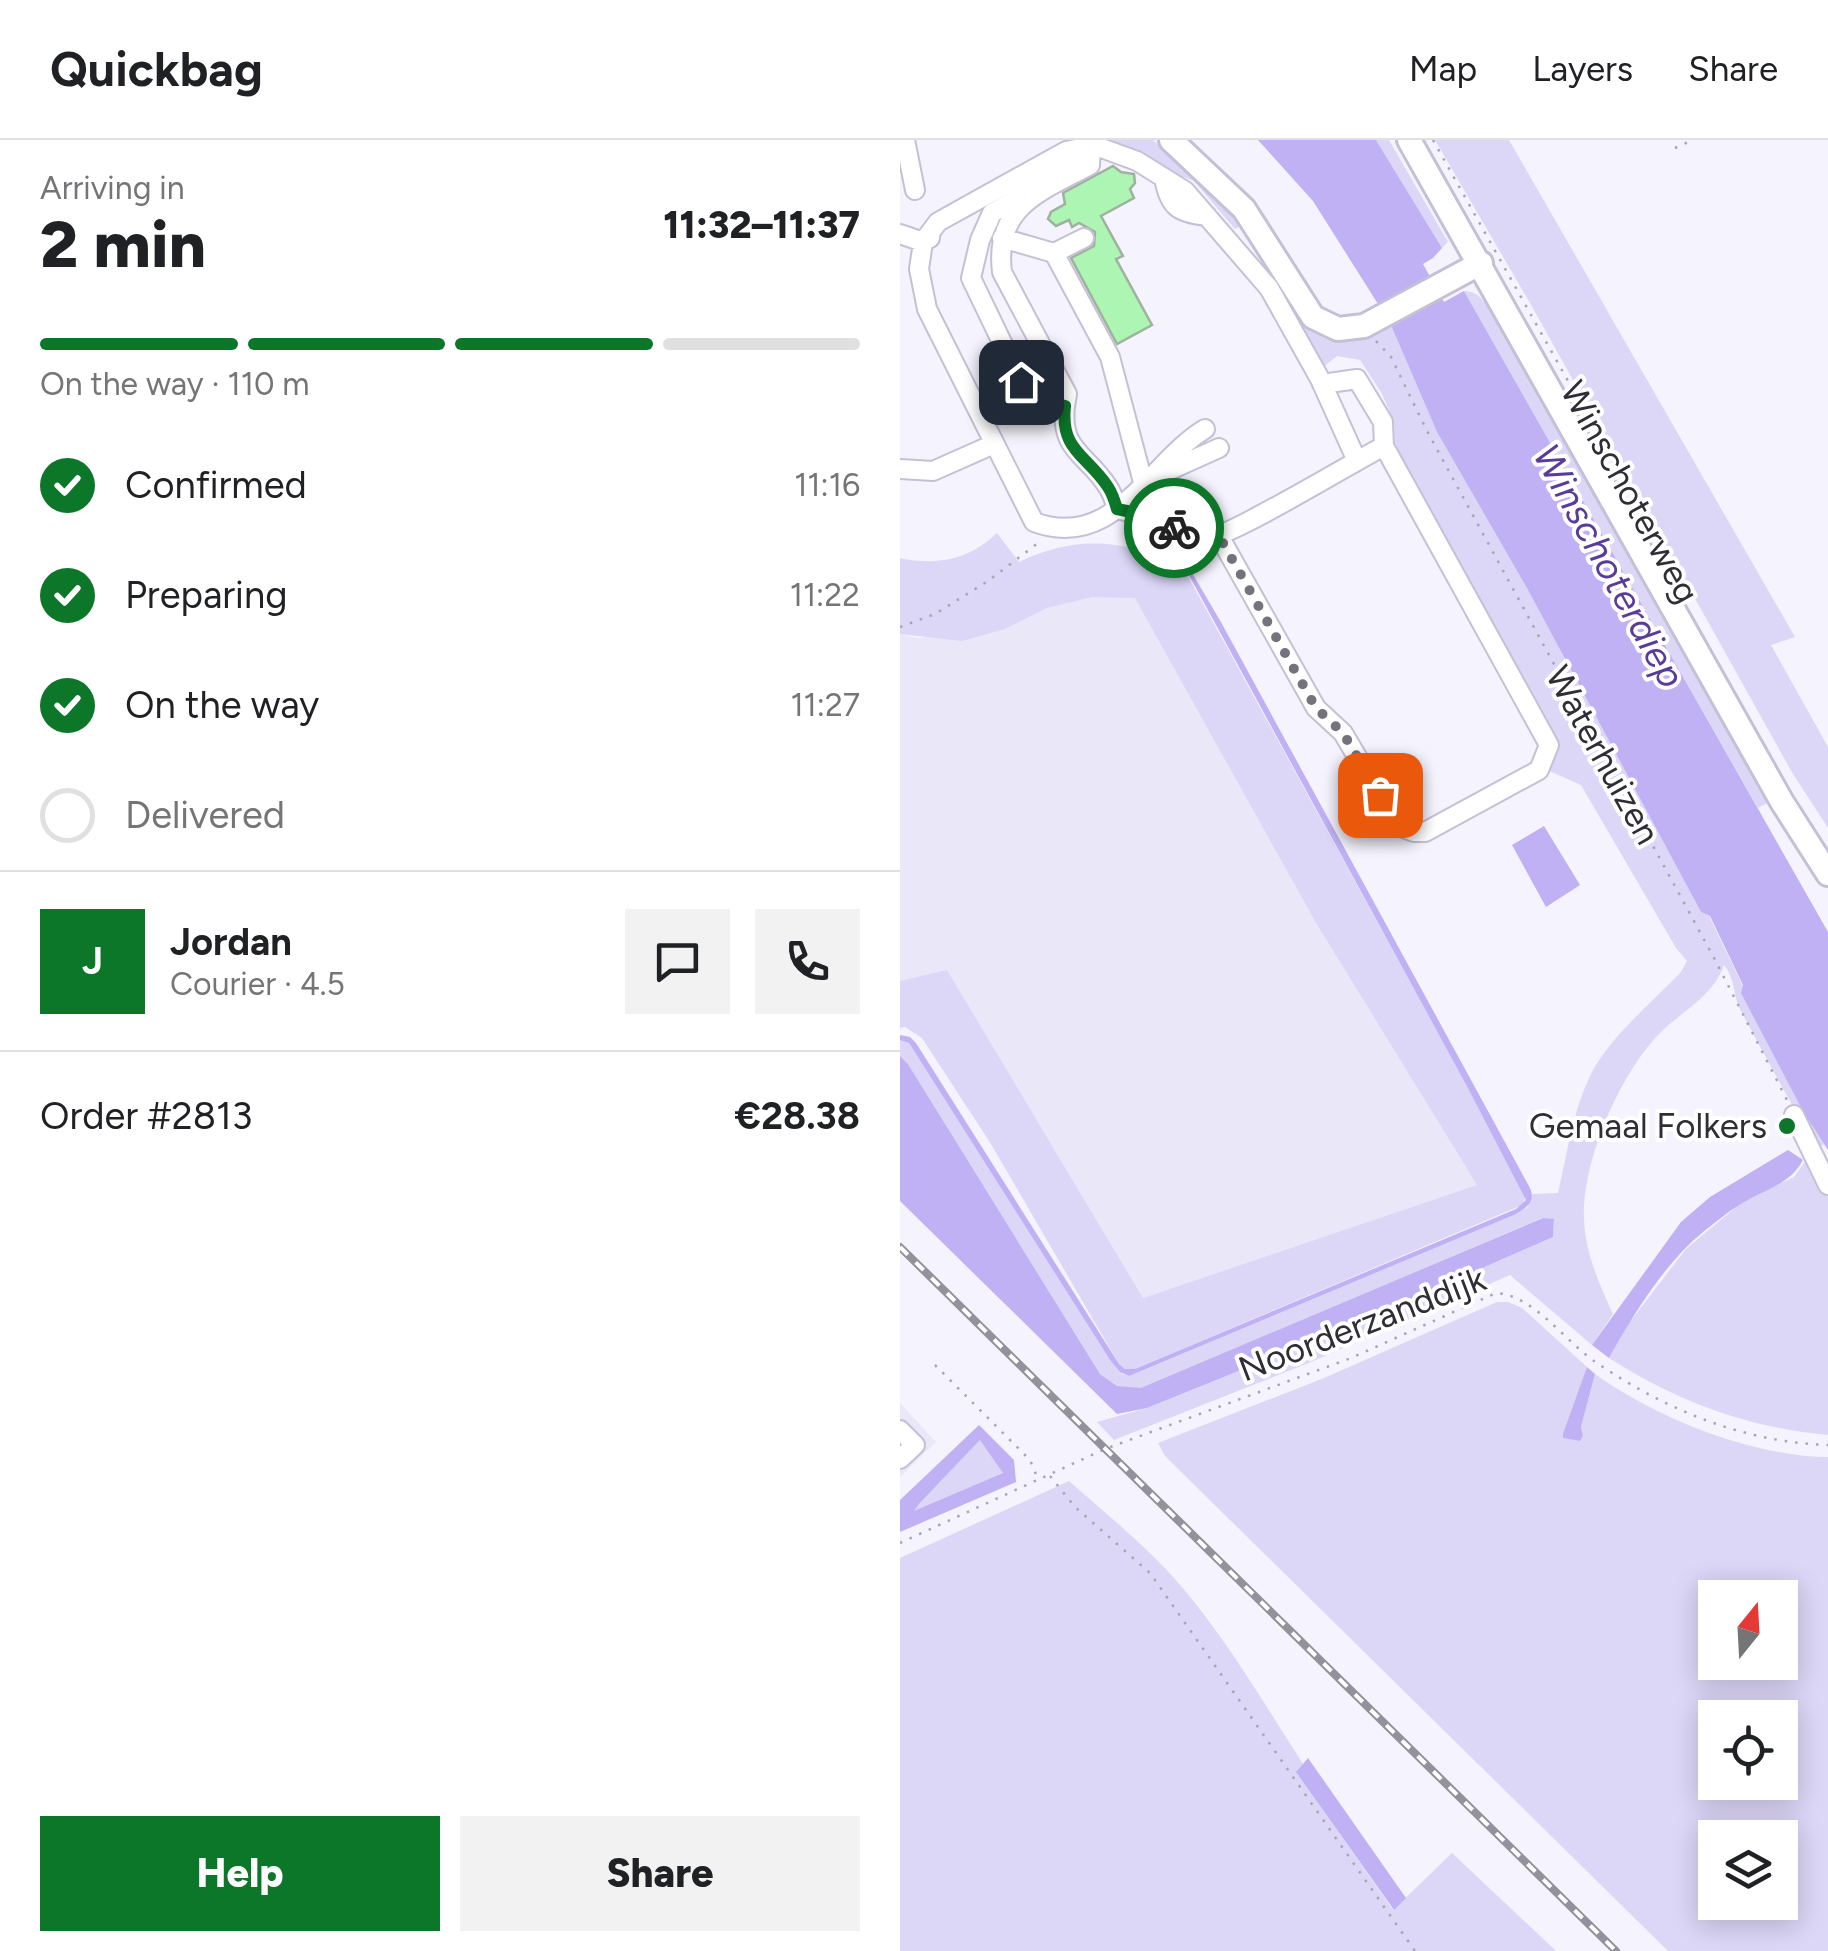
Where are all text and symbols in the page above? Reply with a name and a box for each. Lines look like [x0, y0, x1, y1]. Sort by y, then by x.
text: Quickbag [50, 40, 263, 98]
text: Map [1409, 48, 1477, 90]
text: Layers [1532, 48, 1633, 90]
text: Share [1688, 48, 1778, 90]
text: Arriving in [40, 169, 185, 207]
text: 11:32–11:37 [663, 202, 860, 248]
text: 2 min [40, 205, 206, 283]
pin [979, 340, 1064, 425]
icon: home [994, 355, 1049, 410]
text: On the way · 110 m [40, 365, 310, 403]
street label: Winschoterweg [1552, 374, 1708, 610]
water label: Winschoterdiep [1523, 436, 1695, 696]
icon: check [40, 458, 95, 513]
text: Confirmed [125, 462, 307, 508]
text: 11:16 [794, 466, 860, 504]
courier [1124, 478, 1224, 578]
icon: bike [1147, 501, 1202, 556]
icon: check [40, 568, 95, 623]
text: Preparing [125, 572, 287, 618]
text: 11:22 [790, 576, 860, 614]
street label: Waterhuizen [1537, 659, 1669, 851]
icon: check [40, 678, 95, 733]
text: On the way [125, 682, 319, 728]
text: 11:27 [790, 686, 860, 724]
pin [1338, 753, 1423, 838]
icon: bag [1353, 768, 1408, 823]
text: Delivered [125, 792, 285, 838]
button: chat [625, 909, 730, 1014]
button: phone [755, 909, 860, 1014]
text: Jordan [170, 919, 292, 965]
text: J [82, 938, 103, 984]
text: Courier · 4.5 [170, 965, 345, 1003]
text: Order #2813 [40, 1093, 252, 1139]
text: €28.38 [735, 1093, 860, 1139]
place label: Gemaal Folkers [1529, 1105, 1767, 1147]
marker: Gemaal Folkers [1776, 1115, 1798, 1137]
street label: Noorderzanddijk [1233, 1258, 1491, 1390]
north arrow [1698, 1580, 1798, 1680]
map controls [1698, 1580, 1798, 1920]
button: locate [1698, 1700, 1798, 1800]
button: Help [40, 1816, 440, 1931]
button: Share [460, 1816, 860, 1931]
button: layers [1698, 1820, 1798, 1920]

